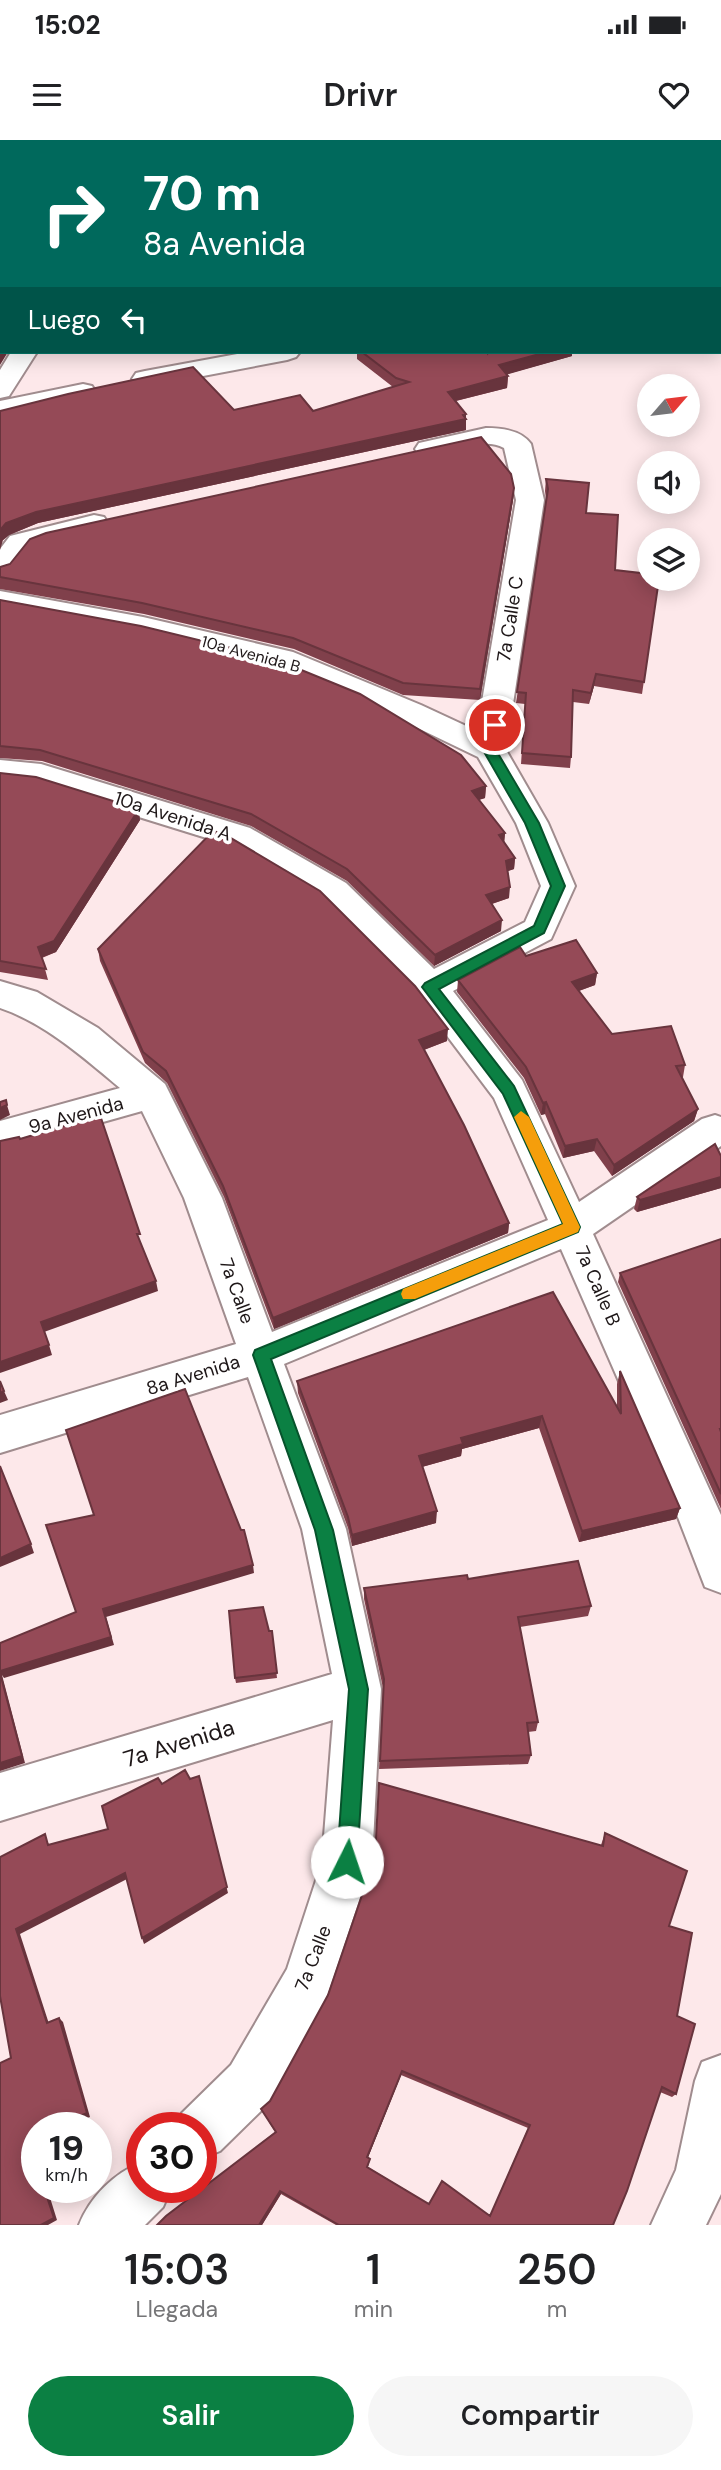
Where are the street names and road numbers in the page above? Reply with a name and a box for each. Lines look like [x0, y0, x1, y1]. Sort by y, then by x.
street label: 7a Calle C [491, 574, 529, 664]
street label: 10a Avenida B [199, 631, 303, 677]
street label: 10a Avenida A [111, 785, 235, 847]
street label: 9a Avenida [26, 1090, 126, 1140]
street label: 7a Calle B [569, 1242, 627, 1330]
street label: 7a Calle [214, 1255, 260, 1327]
street label: 8a Avenida [143, 1349, 243, 1401]
street label: 7a Avenida [120, 1712, 238, 1774]
street label: 7a Calle [289, 1922, 337, 1994]

